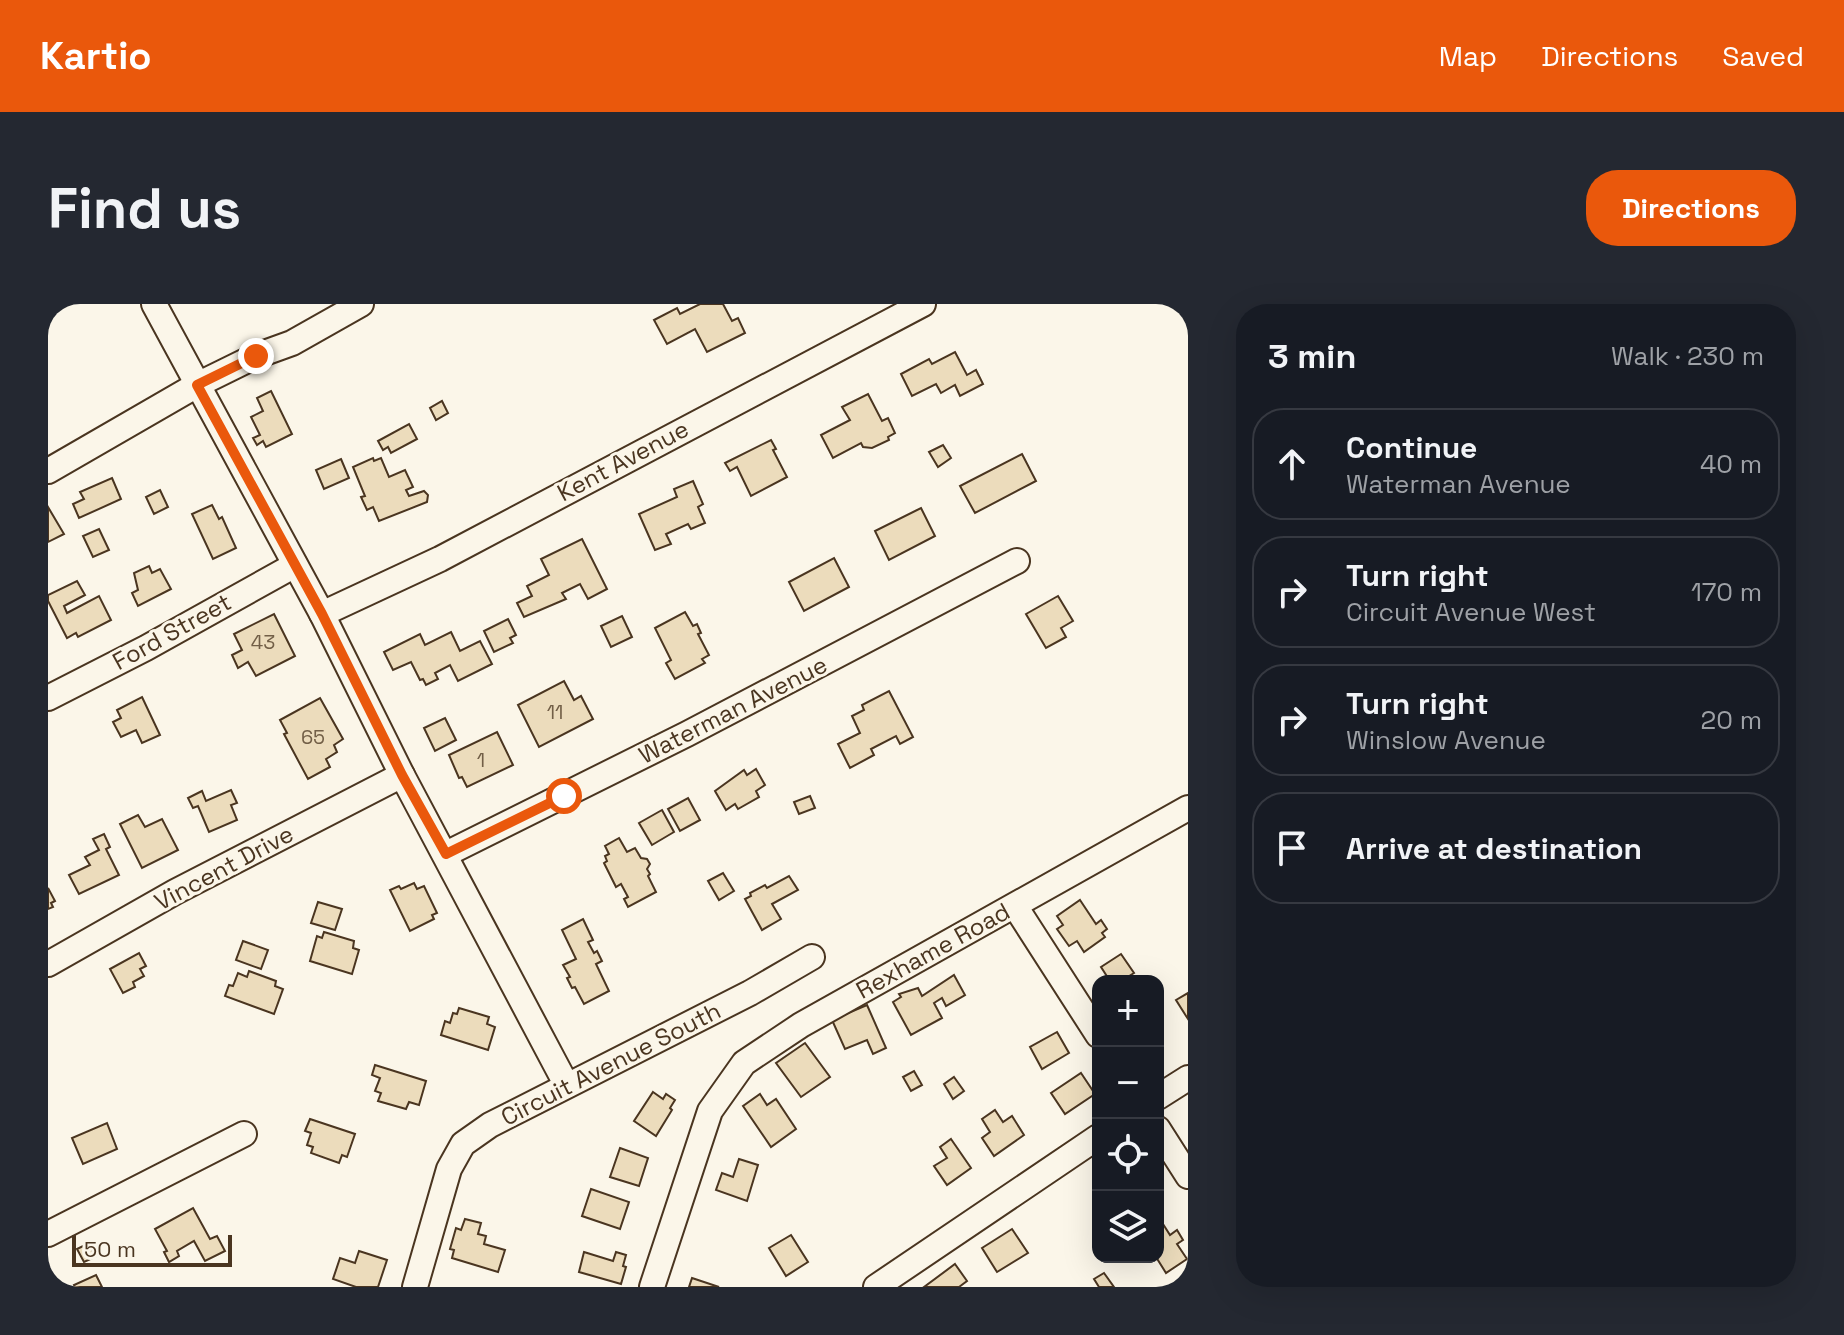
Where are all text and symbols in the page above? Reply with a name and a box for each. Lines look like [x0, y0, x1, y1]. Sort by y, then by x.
text: Kartio [40, 32, 152, 80]
text: Map [1439, 38, 1497, 74]
text: Directions [1541, 38, 1678, 74]
text: Saved [1722, 38, 1804, 74]
button: Directions [1586, 170, 1796, 246]
text: Find us [48, 173, 241, 244]
text: 3 min [1268, 335, 1356, 378]
route end [238, 338, 274, 374]
text: Walk · 230 m [1611, 339, 1764, 373]
street label: Kent Avenue [552, 413, 694, 508]
text: Continue [1346, 428, 1477, 467]
icon: ahead [1270, 442, 1314, 486]
text: 40 m [1700, 447, 1762, 481]
text: Waterman Avenue [1346, 467, 1571, 501]
text: Turn right [1346, 556, 1489, 595]
icon: right [1270, 570, 1314, 614]
text: 170 m [1691, 575, 1762, 609]
street label: Ford Street [107, 586, 237, 677]
text: Circuit Avenue West [1346, 595, 1596, 629]
house number: 43 [251, 629, 275, 655]
street label: Waterman Avenue [633, 649, 832, 770]
text: Turn right [1346, 684, 1489, 723]
icon: right [1270, 698, 1314, 742]
house number: 11 [547, 699, 563, 725]
text: 20 m [1701, 703, 1762, 737]
text: Winslow Avenue [1346, 723, 1546, 757]
house number: 65 [301, 724, 325, 750]
house number: 1 [477, 747, 485, 773]
route start [546, 778, 582, 814]
street label: Vincent Drive [149, 818, 299, 917]
icon: arrive [1270, 826, 1314, 870]
text: Arrive at destination [1346, 829, 1642, 868]
street label: Rexhame Road [850, 895, 1015, 1006]
map controls [1092, 975, 1164, 1263]
button: + [1092, 975, 1164, 1047]
street label: Circuit Avenue South [496, 995, 726, 1132]
button: − [1092, 1047, 1164, 1119]
button: locate [1092, 1119, 1164, 1191]
button: layers [1092, 1191, 1164, 1263]
scale bar [72, 1231, 232, 1267]
text: 50 m [84, 1235, 136, 1263]

